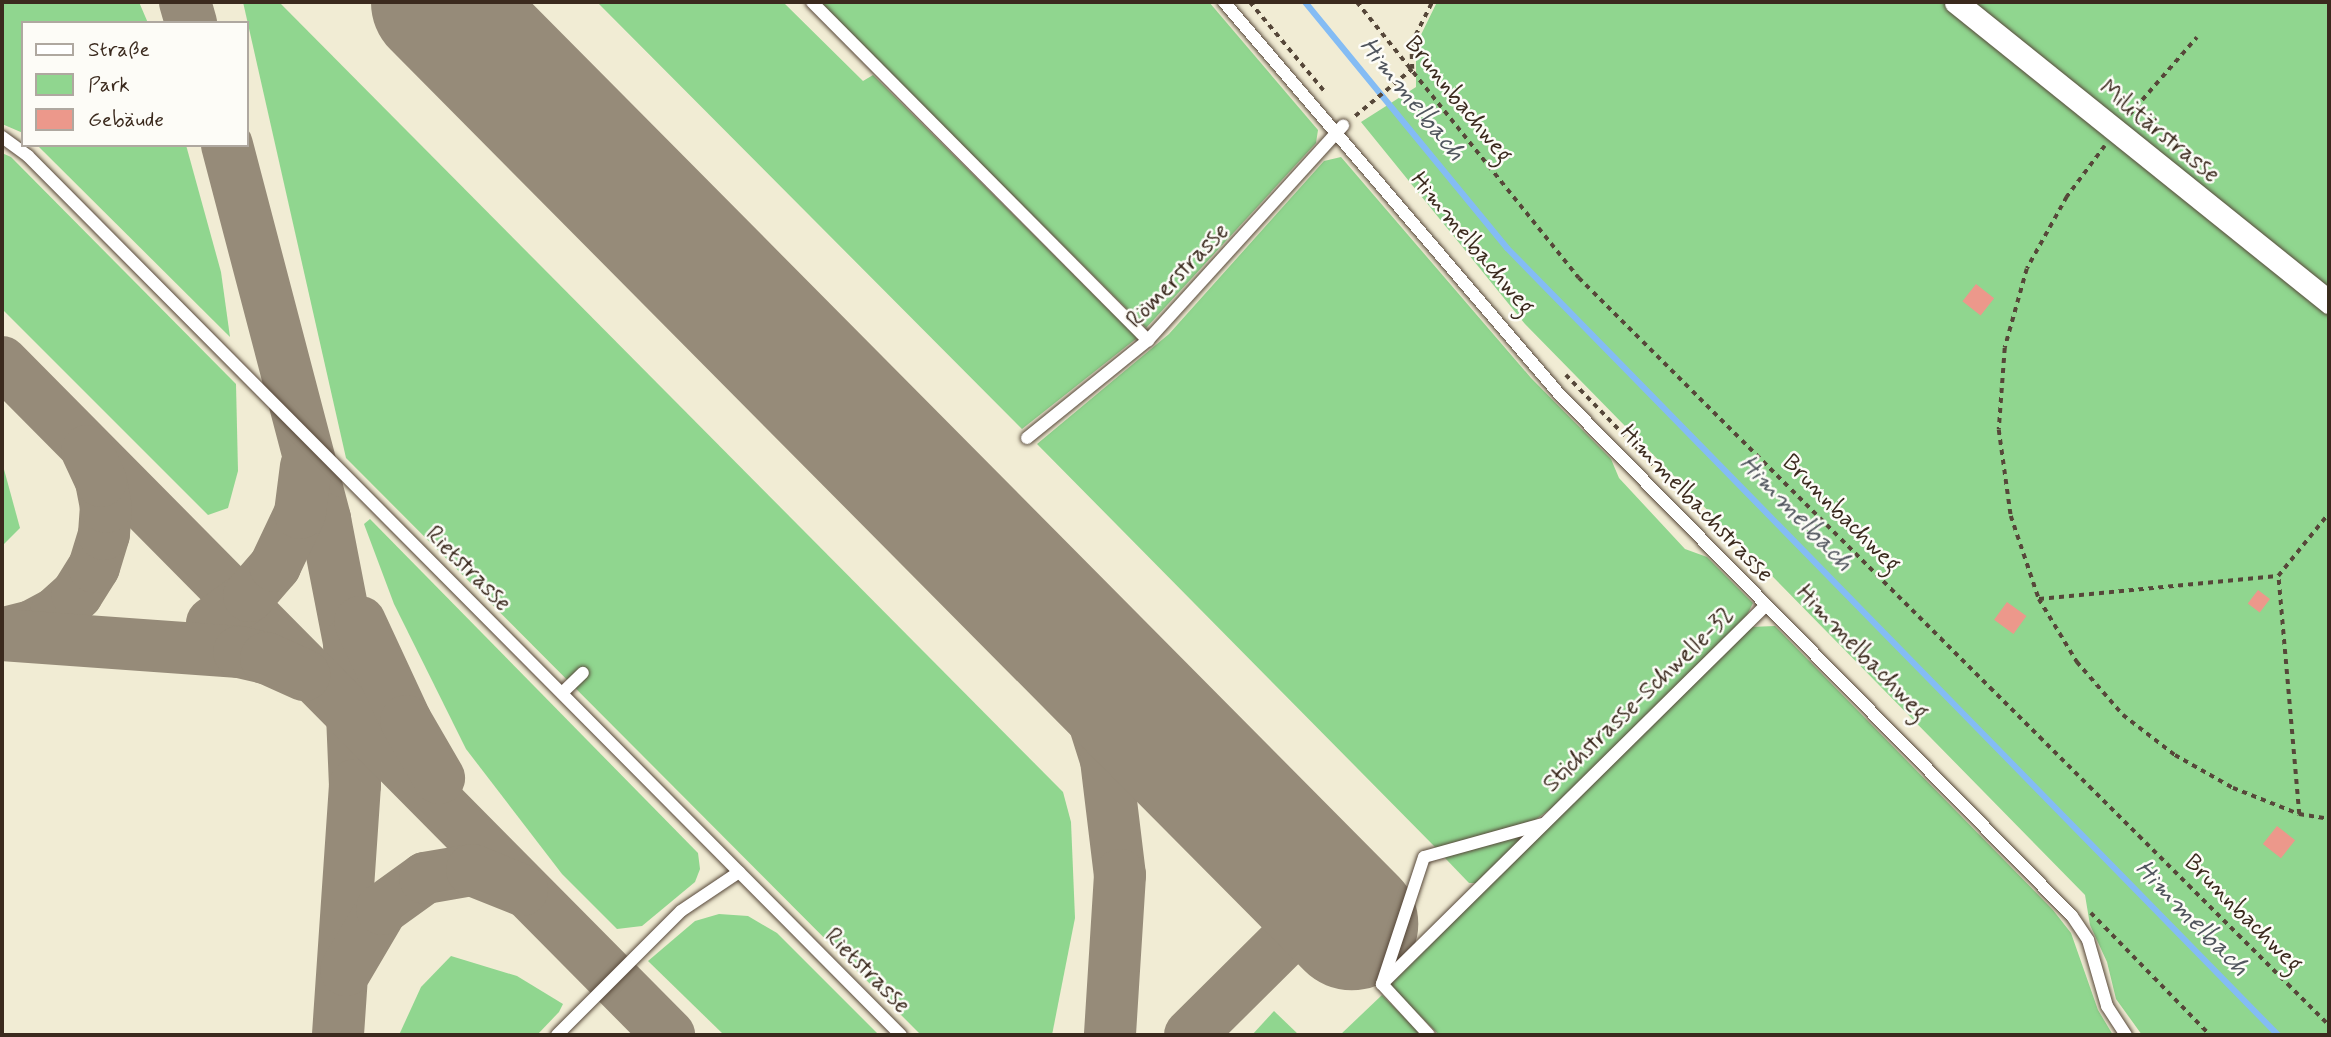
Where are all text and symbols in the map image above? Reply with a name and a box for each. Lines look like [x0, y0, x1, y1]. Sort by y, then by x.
legend [21, 21, 248, 147]
street label: Brunnbachweg [1398, 30, 1518, 170]
water label: Himmelbach [1352, 32, 1470, 168]
text: Straße [88, 36, 150, 64]
text: Park [88, 71, 130, 99]
street label: Militärstrasse [2093, 75, 2225, 189]
text: Gebäude [88, 106, 164, 134]
street label: Himmelbachweg [1404, 167, 1540, 321]
street label: Römerstrasse [1121, 217, 1235, 335]
street label: Himmelbachstrasse [1613, 419, 1779, 589]
water label: Himmelbach [1732, 449, 1858, 579]
street label: Brunnbachweg [1776, 449, 1906, 579]
street label: Rietstrasse [419, 520, 517, 618]
street label: Himmelbachweg [1790, 579, 1934, 727]
street label: Stichstrasse-Schwelle-32 [1537, 601, 1741, 799]
street label: Brunnbachweg [2178, 849, 2308, 979]
water label: Himmelbach [2128, 854, 2254, 984]
street label: Rietstrasse [818, 922, 916, 1020]

